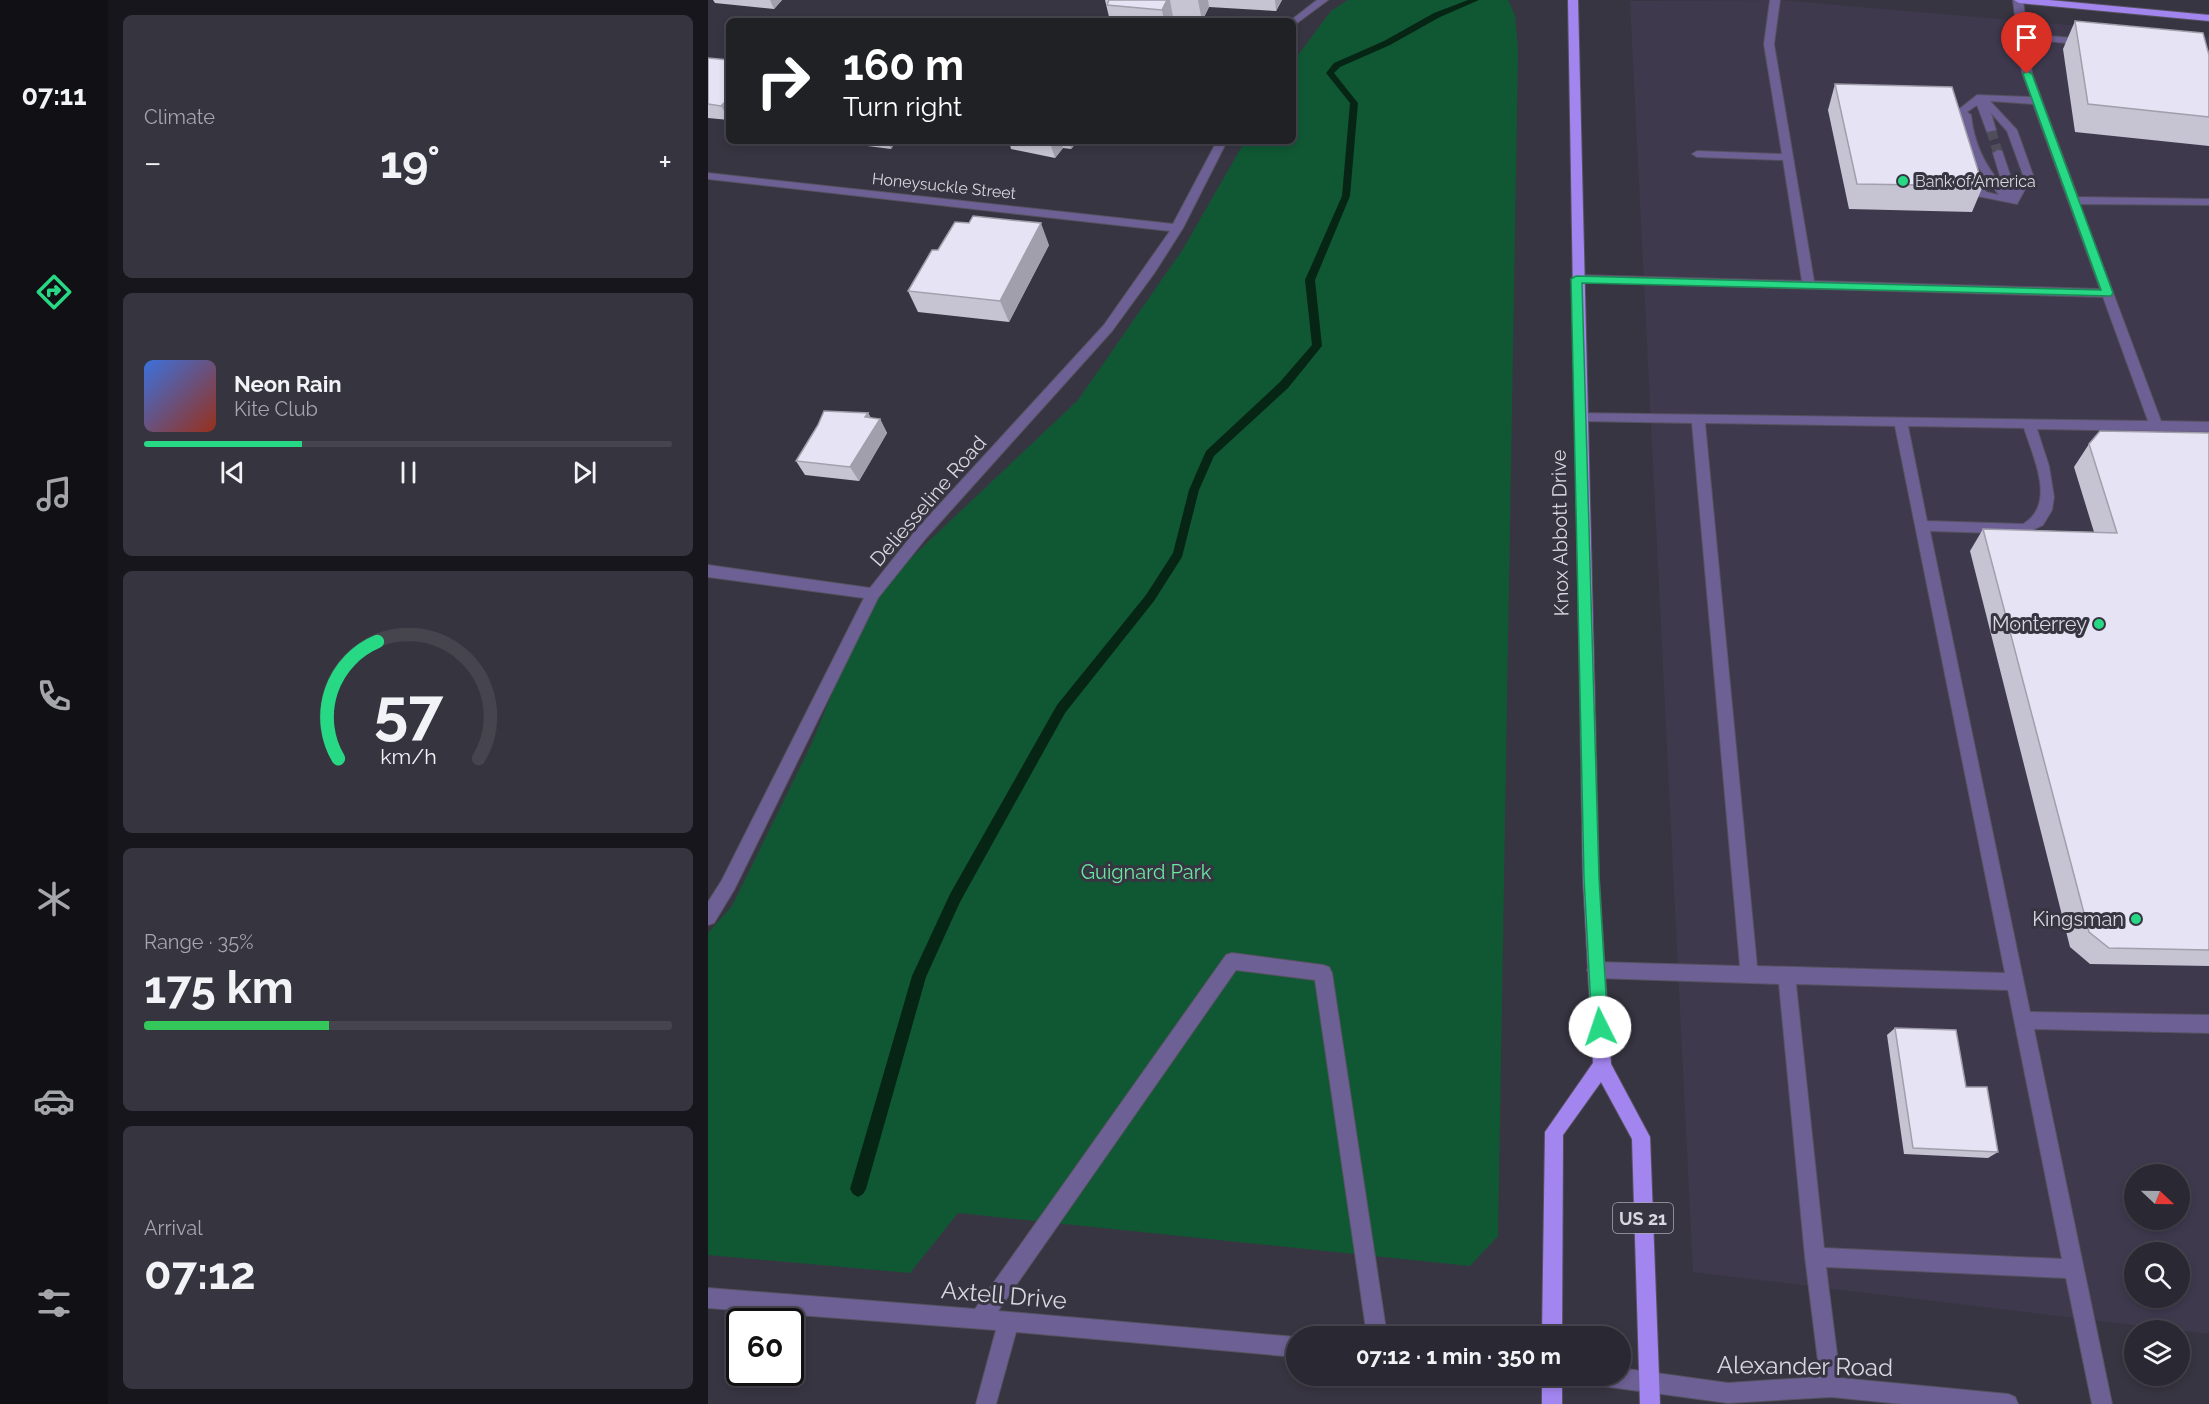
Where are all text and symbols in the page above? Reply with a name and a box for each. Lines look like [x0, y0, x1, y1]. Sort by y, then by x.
pin [2001, 12, 2052, 74]
icon: arrive [2010, 21, 2043, 54]
text: 160 m [843, 41, 964, 90]
icon: right [744, 42, 822, 120]
text: 07:11 [21, 80, 87, 111]
text: Turn right [843, 91, 962, 122]
text: Climate [144, 105, 215, 129]
text: 19° [380, 136, 440, 189]
text: − [144, 143, 162, 182]
text: + [658, 143, 672, 182]
street label: Honeysuckle Street [871, 169, 1018, 203]
place label: Bank of America [1915, 172, 2036, 191]
marker: Bank of America [1896, 174, 1910, 188]
icon: directions [33, 271, 75, 313]
text: Neon Rain [234, 371, 342, 397]
text: Kite Club [234, 397, 318, 421]
street label: Deliesseline Road [865, 431, 991, 571]
street label: Knox Abbott Drive [1547, 449, 1573, 617]
icon: previous [216, 456, 249, 489]
icon: pause [392, 456, 425, 489]
icon: next [568, 456, 601, 489]
icon: music [33, 473, 75, 515]
place label: Monterrey [1992, 612, 2087, 636]
marker: Monterrey [2092, 617, 2106, 631]
text: 57 [373, 674, 444, 748]
icon: phone [33, 675, 75, 717]
text: km/h [380, 744, 436, 769]
park label: Guignard Park [1081, 860, 1212, 884]
icon: climate [33, 878, 75, 920]
place label: Kingsman [2032, 907, 2124, 931]
marker: Kingsman [2129, 912, 2143, 926]
text: Range · 35% [144, 930, 253, 954]
text: 175 km [144, 961, 294, 1014]
position arrow [1568, 995, 1632, 1059]
icon: car [33, 1080, 75, 1122]
north arrow [2124, 1164, 2190, 1230]
map controls [2124, 1164, 2190, 1386]
road number: US 21 [1613, 1203, 1673, 1233]
text: Arrival [144, 1216, 203, 1240]
button: search [2124, 1242, 2190, 1308]
text: 07:12 [144, 1247, 256, 1300]
street label: Axtell Drive [940, 1275, 1068, 1315]
icon: filters [33, 1282, 75, 1324]
speed limit sign: 60 [726, 1308, 804, 1386]
button: layers [2124, 1320, 2190, 1386]
text: 07:12 · 1 min · 350 m [1356, 1343, 1561, 1369]
street label: Alexander Road [1717, 1350, 1893, 1382]

